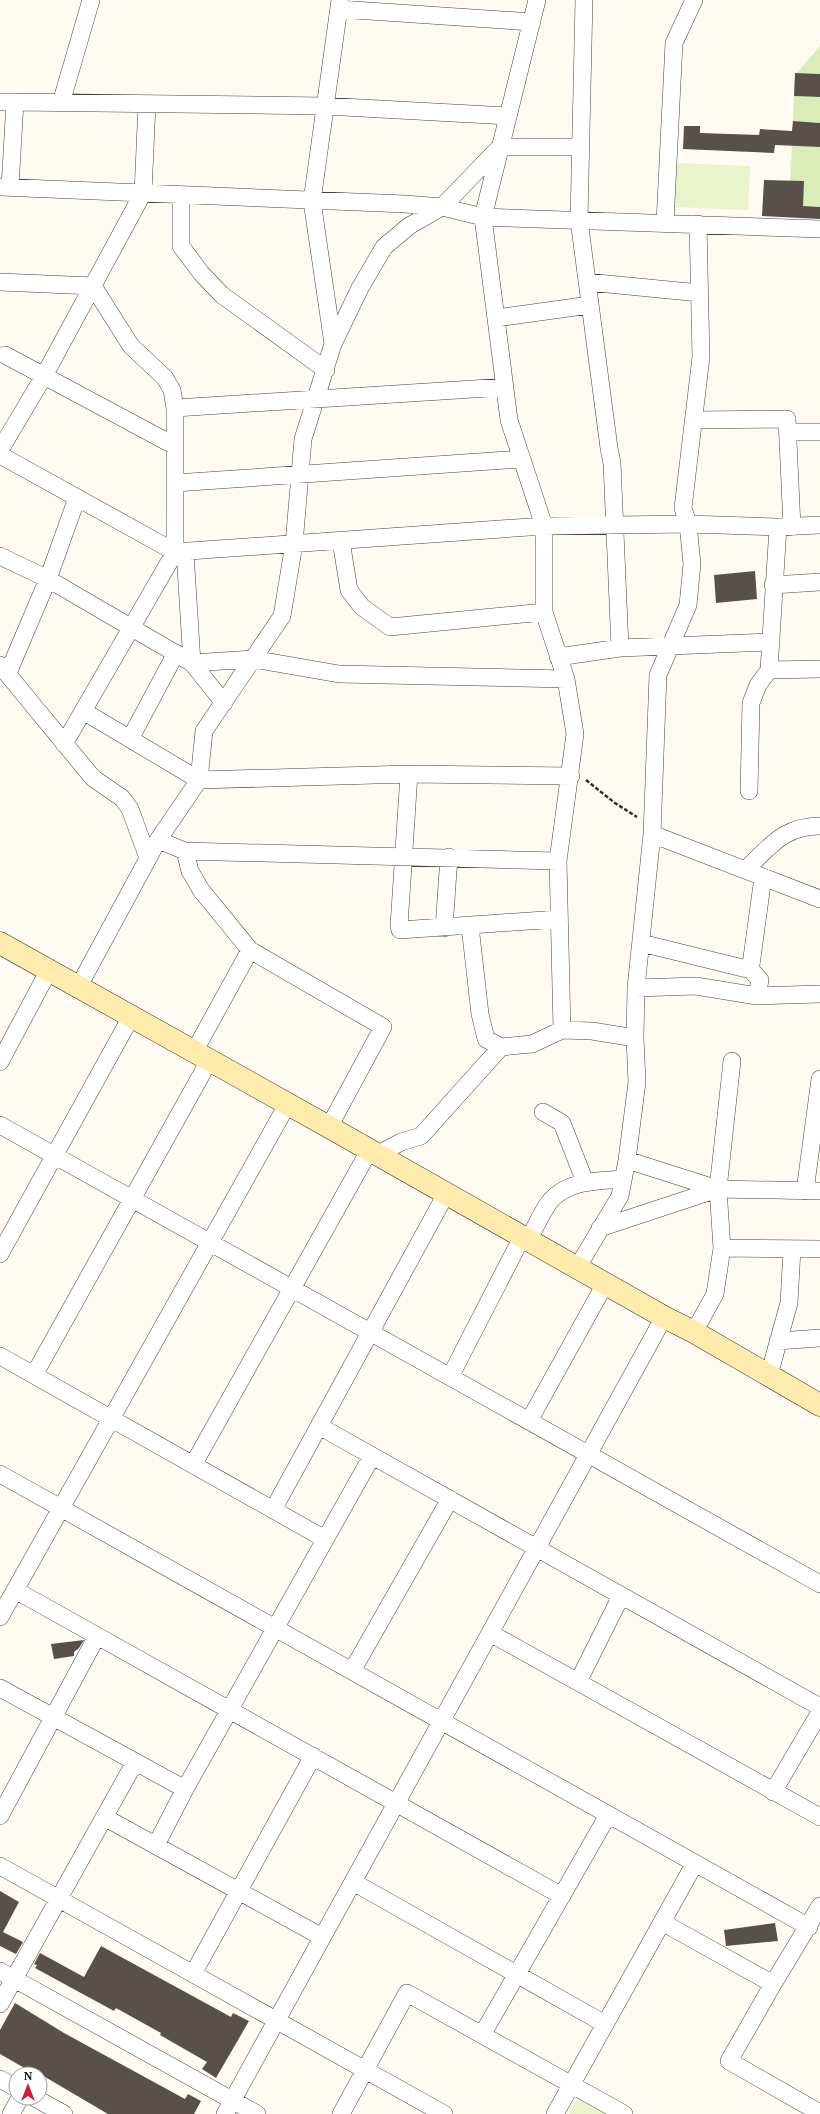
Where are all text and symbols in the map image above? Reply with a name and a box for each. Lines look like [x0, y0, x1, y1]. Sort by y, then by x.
north arrow [8, 2066, 48, 2106]
text: N [24, 2068, 33, 2083]

